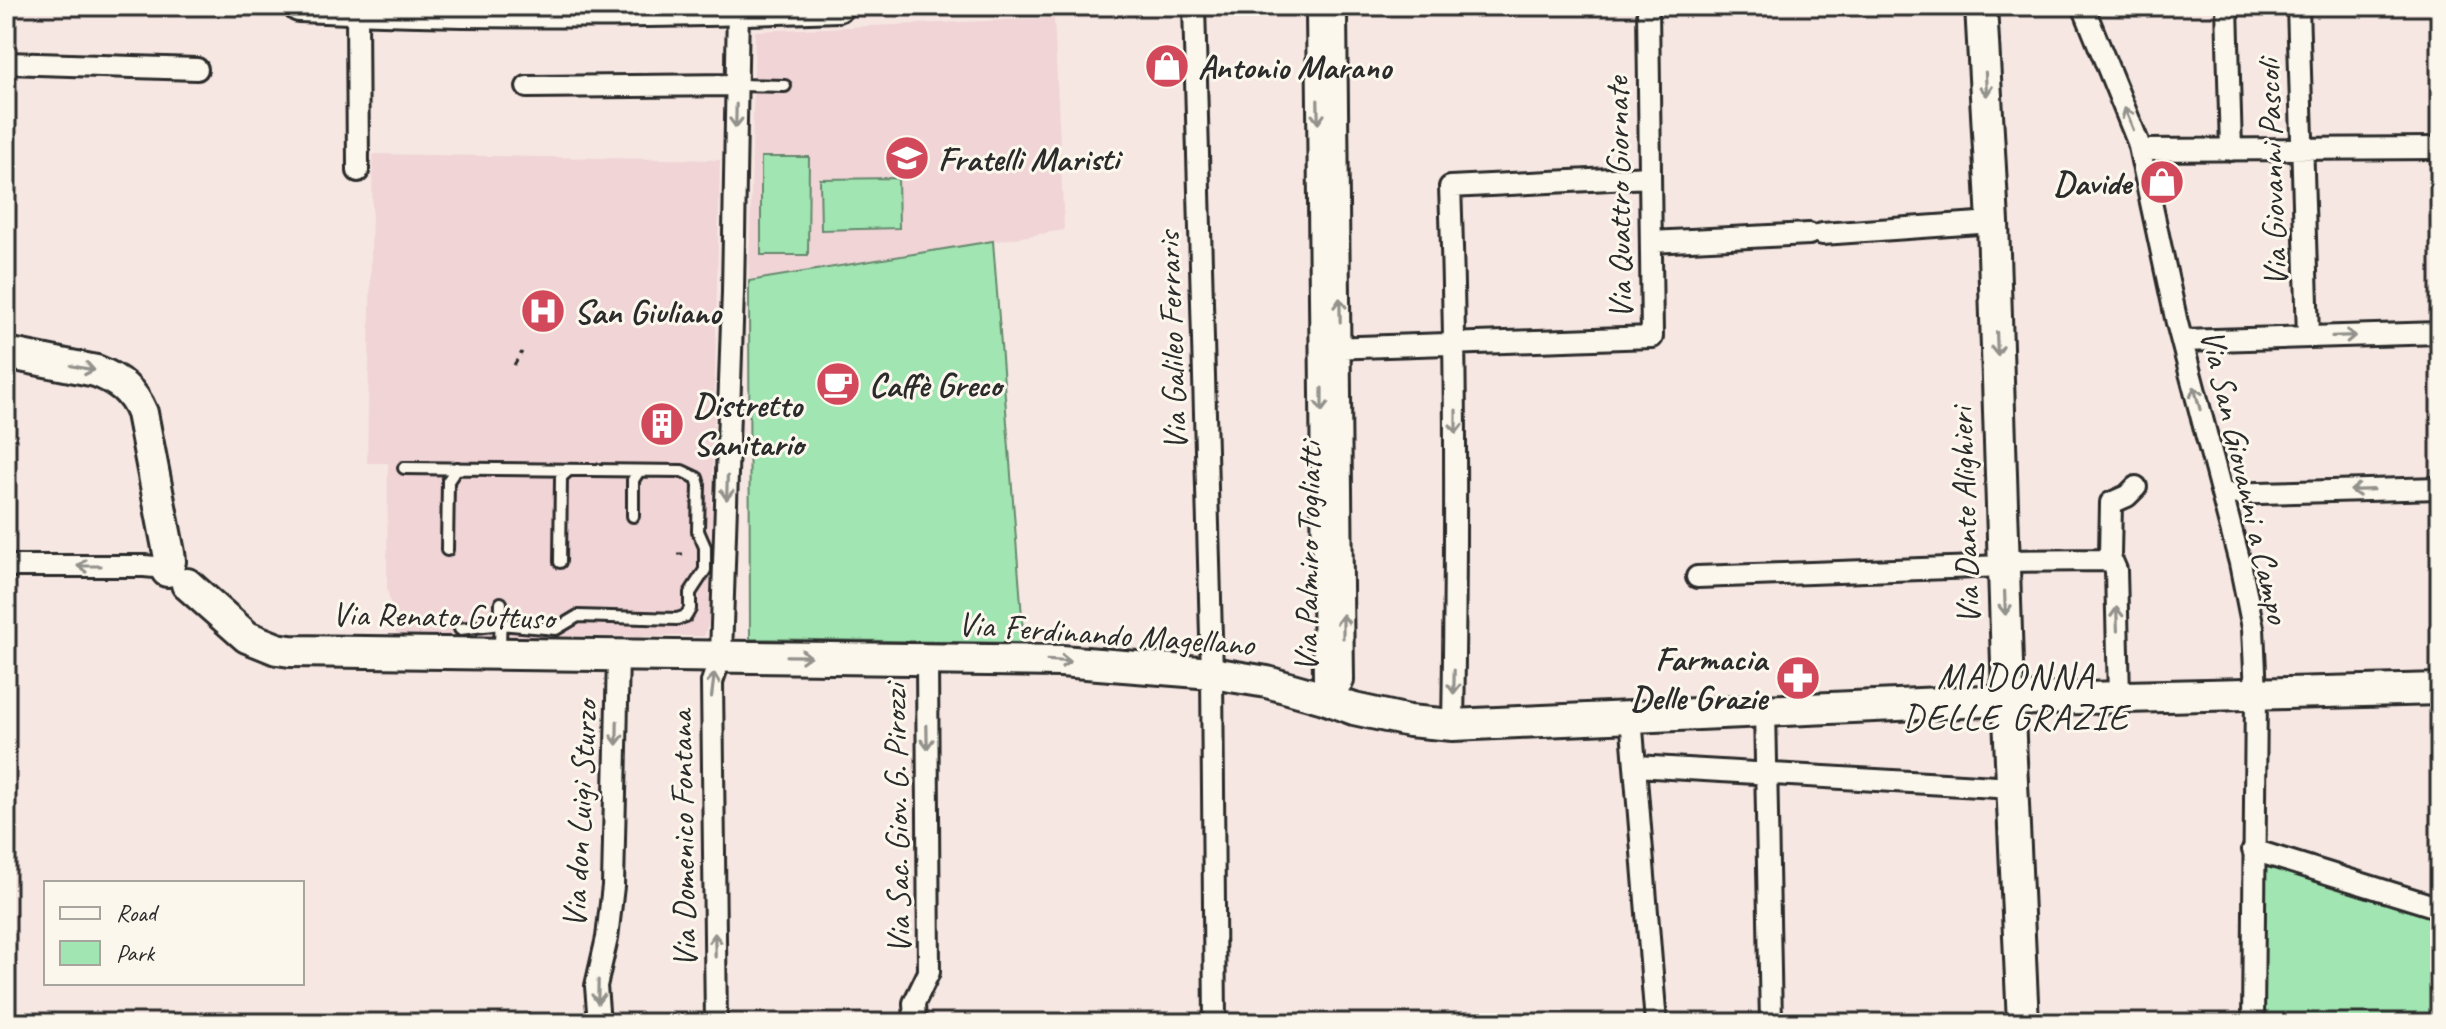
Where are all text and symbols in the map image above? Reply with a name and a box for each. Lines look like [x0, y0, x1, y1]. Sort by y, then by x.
shop icon: Antonio Marano [1143, 42, 1191, 90]
place label: Antonio Marano [1198, 45, 1394, 88]
street label: Via Giovanni Pascoli [2246, 54, 2297, 287]
one-way arrow [1978, 70, 1993, 97]
street label: Via Quattro Giornate [1595, 75, 1642, 320]
one-way arrow [1310, 98, 1326, 125]
one-way arrow [728, 102, 744, 129]
one-way arrow [2120, 107, 2135, 131]
school or university icon: Fratelli Maristi [883, 134, 931, 182]
place label: Fratelli Maristi [938, 137, 1123, 180]
shop icon: Davide [2138, 158, 2186, 206]
place label: Davide [2054, 161, 2134, 204]
street label: Via Galileo Ferraris [1146, 227, 1197, 451]
hospital icon: San Giuliano [519, 287, 567, 335]
place label: San Giuliano [574, 290, 723, 333]
one-way arrow [1332, 297, 1348, 324]
street label: Via San Giovanni a Campo [2191, 325, 2301, 629]
one-way arrow [2330, 328, 2357, 343]
one-way arrow [1989, 330, 2004, 357]
cafe icon: Caffè Greco [814, 360, 862, 408]
one-way arrow [69, 361, 95, 376]
place label: Caffè Greco [869, 363, 1005, 406]
place label: Distretto Sanitario [693, 383, 807, 465]
one-way arrow [2189, 385, 2204, 411]
one-way arrow [1314, 386, 1330, 413]
building icon: Distretto Sanitario [638, 400, 686, 448]
street label: Via Dante Alighieri [1939, 403, 1990, 625]
one-way arrow [1448, 408, 1464, 435]
street label: Via Palmiro Togliatti [1284, 437, 1331, 672]
one-way arrow [719, 474, 734, 501]
one-way arrow [2349, 483, 2376, 498]
one-way arrow [76, 558, 103, 574]
one-way arrow [1998, 590, 2013, 616]
street label: Via Renato Guttuso [331, 592, 559, 639]
street label: Via Ferdinando Magellano [956, 602, 1257, 665]
one-way arrow [2109, 606, 2125, 633]
one-way arrow [1335, 613, 1351, 640]
place label: Farmacia Delle Grazie [1631, 637, 1770, 719]
one-way arrow [785, 649, 812, 664]
district label: MADONNA DELLE GRAZIE [1903, 653, 2131, 740]
one-way arrow [1045, 654, 1072, 669]
pharmacy icon: Farmacia Delle Grazie [1774, 654, 1822, 702]
one-way arrow [1446, 668, 1461, 695]
one-way arrow [706, 673, 721, 699]
street label: Via Sac. Giov. G. Pirozzi [873, 679, 920, 954]
street label: Via don Luigi Sturzo [552, 695, 607, 929]
street label: Via Domenico Fontana [659, 707, 706, 968]
one-way arrow [609, 719, 624, 746]
one-way arrow [919, 723, 935, 750]
legend [44, 881, 304, 985]
text: Road [116, 898, 160, 928]
one-way arrow [707, 932, 723, 959]
text: Park [116, 938, 156, 968]
one-way arrow [590, 978, 605, 1004]

